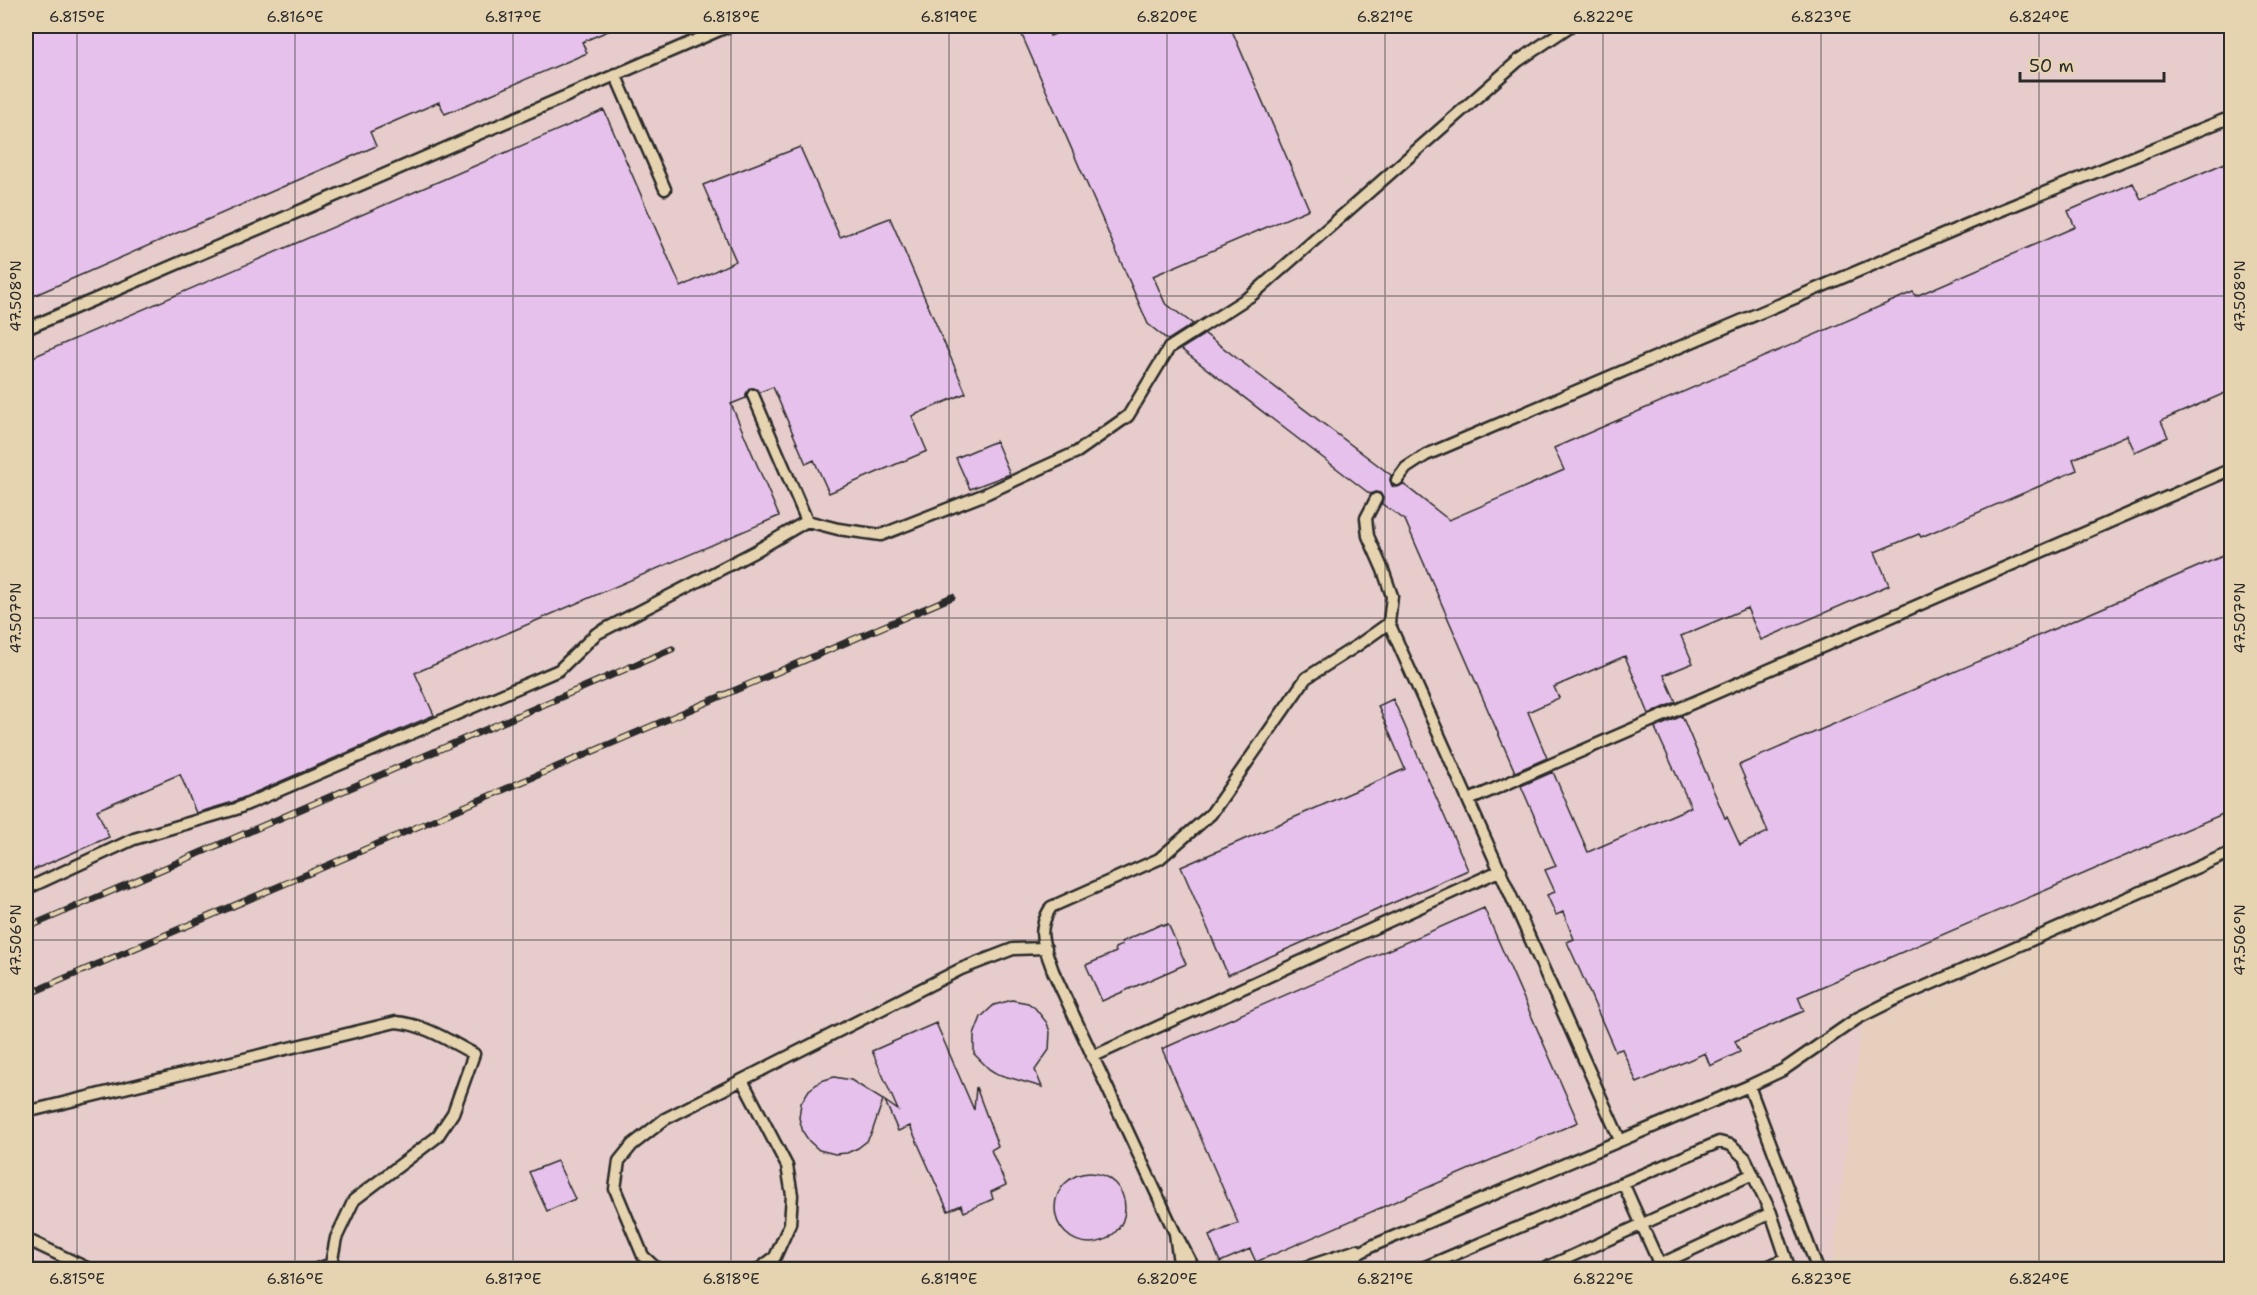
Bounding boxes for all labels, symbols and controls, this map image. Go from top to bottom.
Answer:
text: 6.815°E [49,7,105,27]
text: 6.816°E [267,7,323,27]
text: 6.817°E [485,7,541,27]
text: 6.818°E [702,7,760,27]
text: 6.819°E [921,7,977,27]
text: 6.820°E [1137,7,1197,27]
text: 6.821°E [1357,7,1413,27]
text: 6.822°E [1573,7,1633,27]
text: 6.823°E [1791,7,1851,27]
text: 6.824°E [2009,7,2069,27]
scale bar [2020,45,2164,83]
text: 50 m [2029,54,2074,78]
text: 47.508°N [6,260,26,332]
text: 47.508°N [2230,260,2250,332]
text: 47.507°N [6,583,26,653]
text: 47.507°N [2230,583,2250,653]
text: 47.506°N [6,904,26,976]
text: 47.506°N [2230,904,2250,976]
text: 6.815°E [49,1269,105,1289]
text: 6.816°E [267,1269,323,1289]
text: 6.817°E [485,1269,541,1289]
text: 6.818°E [702,1269,760,1289]
text: 6.819°E [921,1269,977,1289]
text: 6.820°E [1137,1269,1197,1289]
text: 6.821°E [1357,1269,1413,1289]
text: 6.822°E [1573,1269,1633,1289]
text: 6.823°E [1791,1269,1851,1289]
text: 6.824°E [2009,1269,2069,1289]

